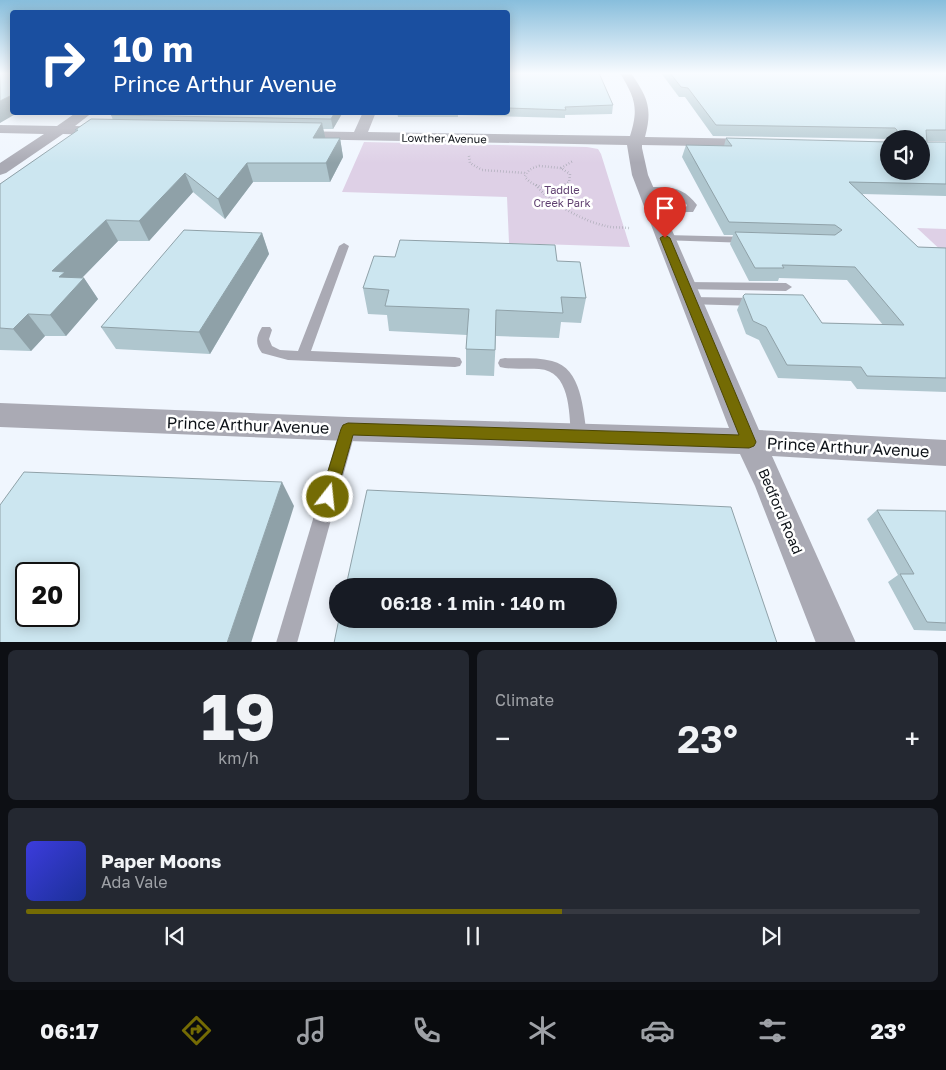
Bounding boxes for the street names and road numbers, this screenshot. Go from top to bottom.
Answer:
street label: Lowther Avenue [401,131,487,145]
street label: Prince Arthur Avenue [166,412,330,438]
street label: Prince Arthur Avenue [766,433,930,461]
street label: Bedford Road [755,466,807,556]

